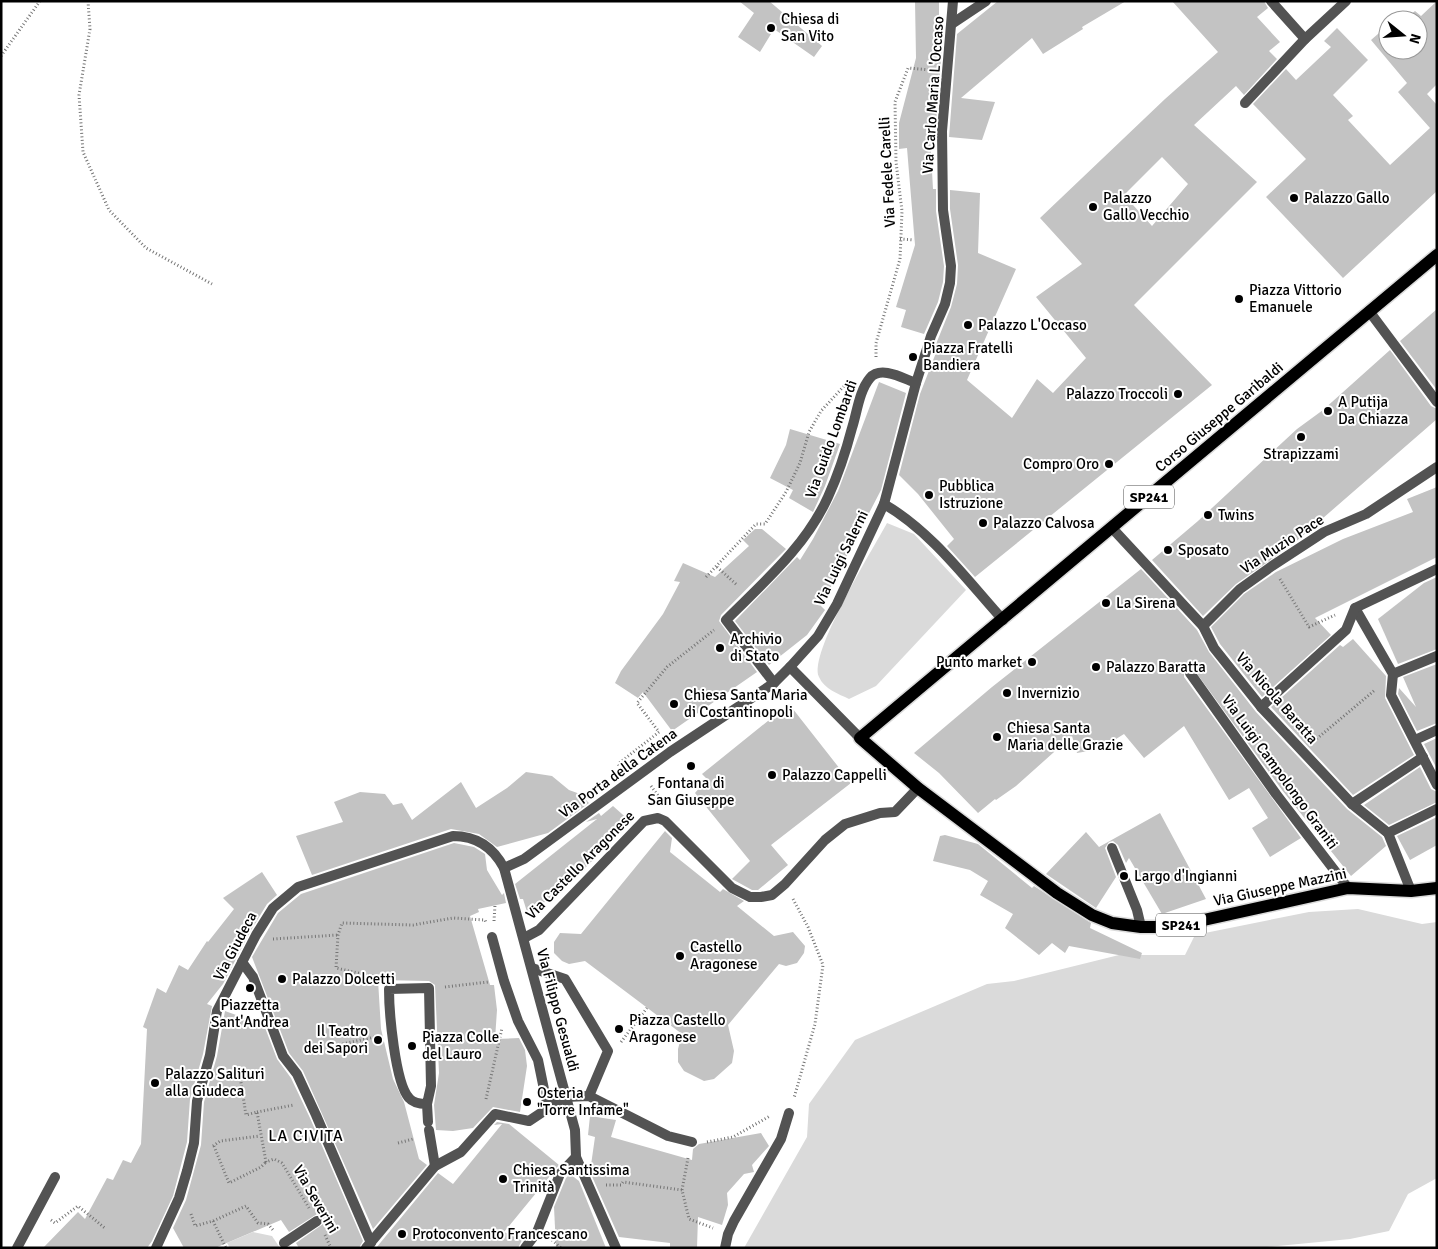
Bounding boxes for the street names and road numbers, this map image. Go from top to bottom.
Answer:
street label: Via Carlo Maria L'Occaso [919,15,948,175]
street label: Via Fedele Carelli [875,116,899,228]
street label: Corso Giuseppe Garibaldi [1151,358,1287,476]
street label: Via Guido Lombardi [801,377,861,501]
road number: SP241 [1124,486,1174,508]
street label: Via Luigi Salerni [810,507,872,609]
street label: Via Muzio Pace [1237,510,1327,578]
street label: Via Nicola Baratta [1232,648,1322,748]
street label: Via Luigi Campolongo Graniti [1218,691,1342,853]
street label: Via Porta della Catena [556,724,680,822]
street label: Via Castello Aragonese [522,807,638,923]
street label: Via Giuseppe Mazzini [1212,864,1348,910]
street label: Via Giudeca [209,908,261,984]
road number: SP241 [1156,914,1206,936]
street label: Via Filippo Gesualdi [533,946,583,1074]
street label: Via Severini [289,1162,343,1236]

